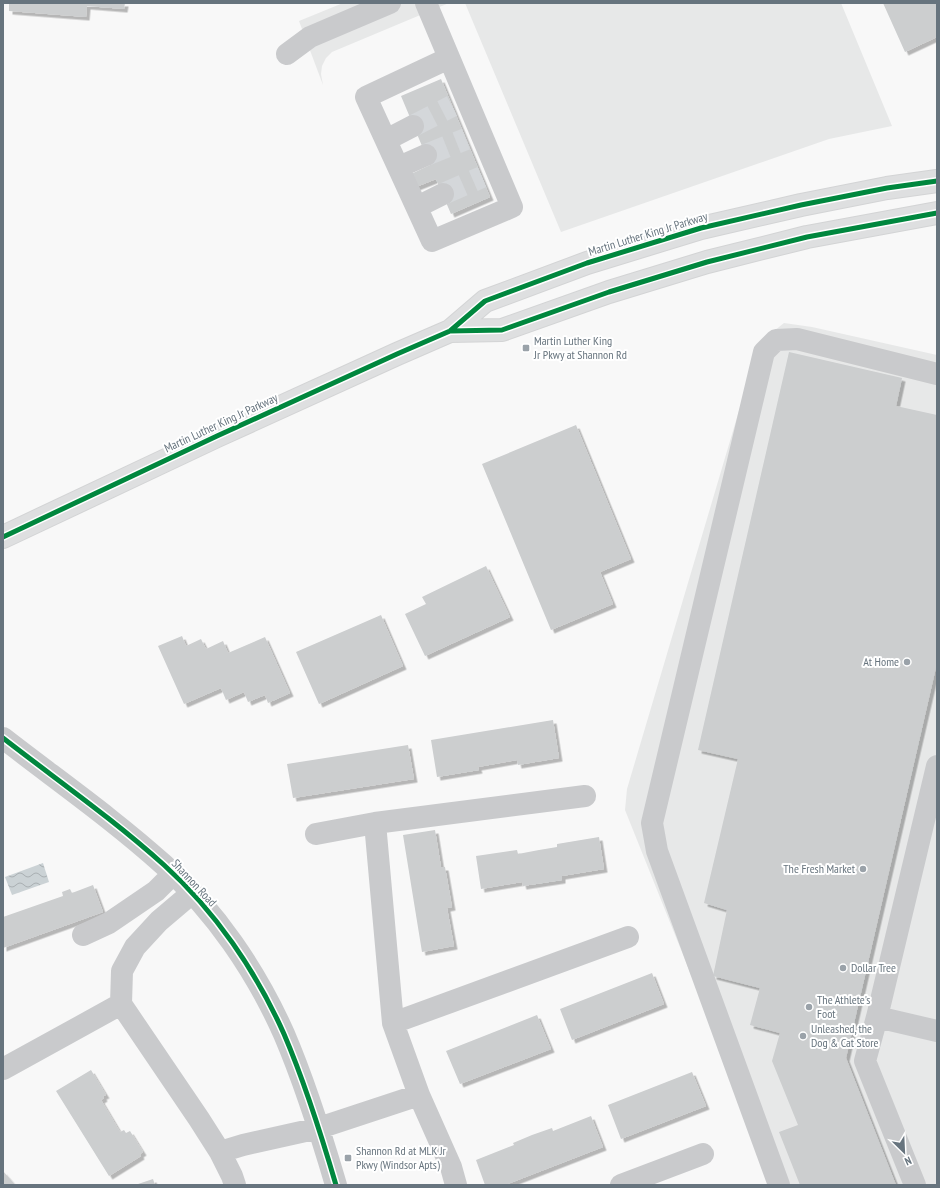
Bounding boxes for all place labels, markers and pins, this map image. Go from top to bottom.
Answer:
place label: Martin Luther King Jr Pkwy at Shannon Rd [533,333,627,362]
marker: Martin Luther King Jr Pkwy at Shannon Rd [521,343,531,353]
place label: At Home [863,654,899,669]
marker: At Home [902,657,912,667]
place label: The Fresh Market [783,861,856,876]
marker: The Fresh Market [858,864,868,874]
place label: Dollar Tree [851,960,896,975]
marker: Dollar Tree [838,963,848,973]
place label: The Athlete's Foot [817,992,870,1021]
marker: The Athlete's Foot [804,1002,814,1012]
place label: Unleashed, the Dog & Cat Store [811,1021,878,1050]
marker: Unleashed, the Dog & Cat Store [798,1031,808,1041]
place label: Shannon Rd at MLK Jr Pkwy (Windsor Apts) [356,1143,447,1172]
marker: Shannon Rd at MLK Jr Pkwy (Windsor Apts) [343,1153,353,1163]

